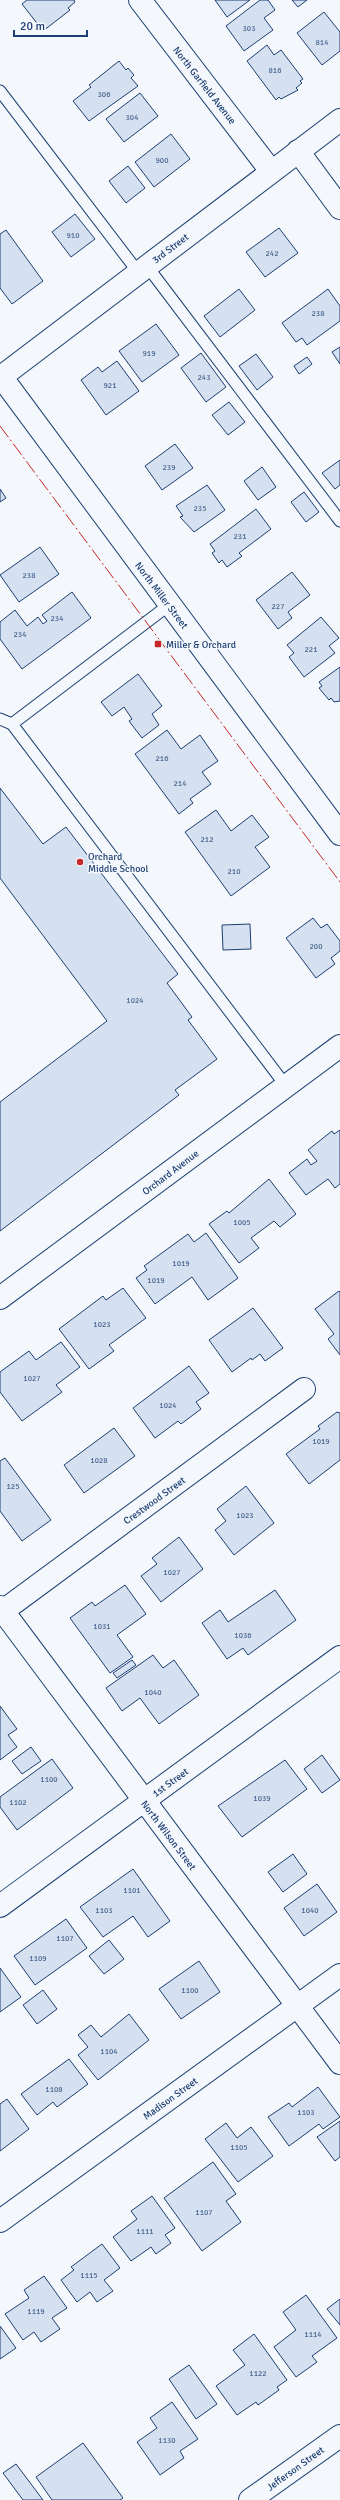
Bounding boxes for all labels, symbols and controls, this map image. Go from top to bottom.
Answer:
scale bar [14,12,87,38]
text: 20 m [20,19,45,34]
house number: 303 [243,23,255,33]
house number: 814 [316,37,329,47]
street label: North Garfield Avenue [170,44,238,127]
house number: 816 [269,65,281,75]
house number: 306 [98,89,110,99]
house number: 304 [126,112,139,122]
house number: 900 [156,155,168,165]
house number: 910 [67,230,79,240]
street label: 3rd Street [150,231,192,266]
house number: 242 [266,248,278,258]
house number: 238 [312,308,324,318]
house number: 919 [143,348,155,358]
house number: 243 [198,372,210,382]
house number: 921 [104,380,116,390]
house number: 239 [163,462,175,472]
house number: 235 [194,503,206,513]
house number: 231 [234,531,246,541]
street label: North Miller Street [132,560,190,632]
house number: 238 [23,570,35,580]
house number: 227 [272,601,284,611]
house number: 234 [51,613,64,623]
house number: 234 [14,629,27,639]
marker: Miller & Orchard [153,639,163,649]
place label: Miller & Orchard [166,639,236,651]
house number: 221 [305,644,317,654]
house number: 216 [156,753,168,763]
house number: 214 [174,778,187,788]
house number: 212 [201,834,213,844]
place label: Orchard Middle School [88,851,149,875]
marker: Orchard Middle School [75,857,85,867]
house number: 210 [228,866,240,876]
house number: 200 [310,941,322,951]
house number: 1024 [126,995,144,1005]
street label: Orchard Avenue [140,1148,201,1198]
house number: 1005 [233,1217,251,1227]
house number: 1019 [172,1258,190,1268]
house number: 1019 [147,1275,165,1285]
house number: 1023 [93,1319,111,1329]
house number: 1027 [23,1373,41,1383]
house number: 1024 [159,1400,177,1410]
house number: 1019 [312,1436,330,1446]
house number: 1028 [90,1455,108,1465]
street label: Crestwood Street [121,1474,188,1527]
house number: 125 [7,1481,19,1491]
house number: 1023 [236,1510,254,1520]
house number: 1027 [163,1567,181,1577]
house number: 1031 [93,1621,111,1631]
house number: 1036 [234,1630,252,1640]
house number: 1040 [144,1687,162,1697]
street label: 1st Street [150,1765,191,1800]
house number: 1100 [40,1774,58,1784]
house number: 1039 [253,1793,271,1803]
house number: 1102 [9,1797,27,1807]
street label: North Wilson Street [138,1798,199,1873]
house number: 1101 [123,1885,141,1895]
house number: 1103 [95,1905,113,1915]
house number: 1040 [301,1905,319,1915]
house number: 1107 [56,1933,74,1943]
house number: 1109 [29,1953,47,1963]
house number: 1100 [181,1985,199,1995]
house number: 1104 [100,2046,118,2056]
street label: Madison Street [141,2075,201,2123]
house number: 1108 [45,2084,63,2094]
house number: 1103 [297,2107,315,2117]
house number: 1105 [230,2142,248,2152]
house number: 1107 [195,2207,213,2217]
house number: 1111 [136,2226,154,2236]
house number: 1115 [80,2270,98,2280]
house number: 1119 [27,2306,45,2316]
house number: 1114 [304,2329,322,2339]
house number: 1122 [249,2368,267,2378]
house number: 1130 [158,2435,176,2445]
street label: Jefferson Street [265,2444,327,2494]

